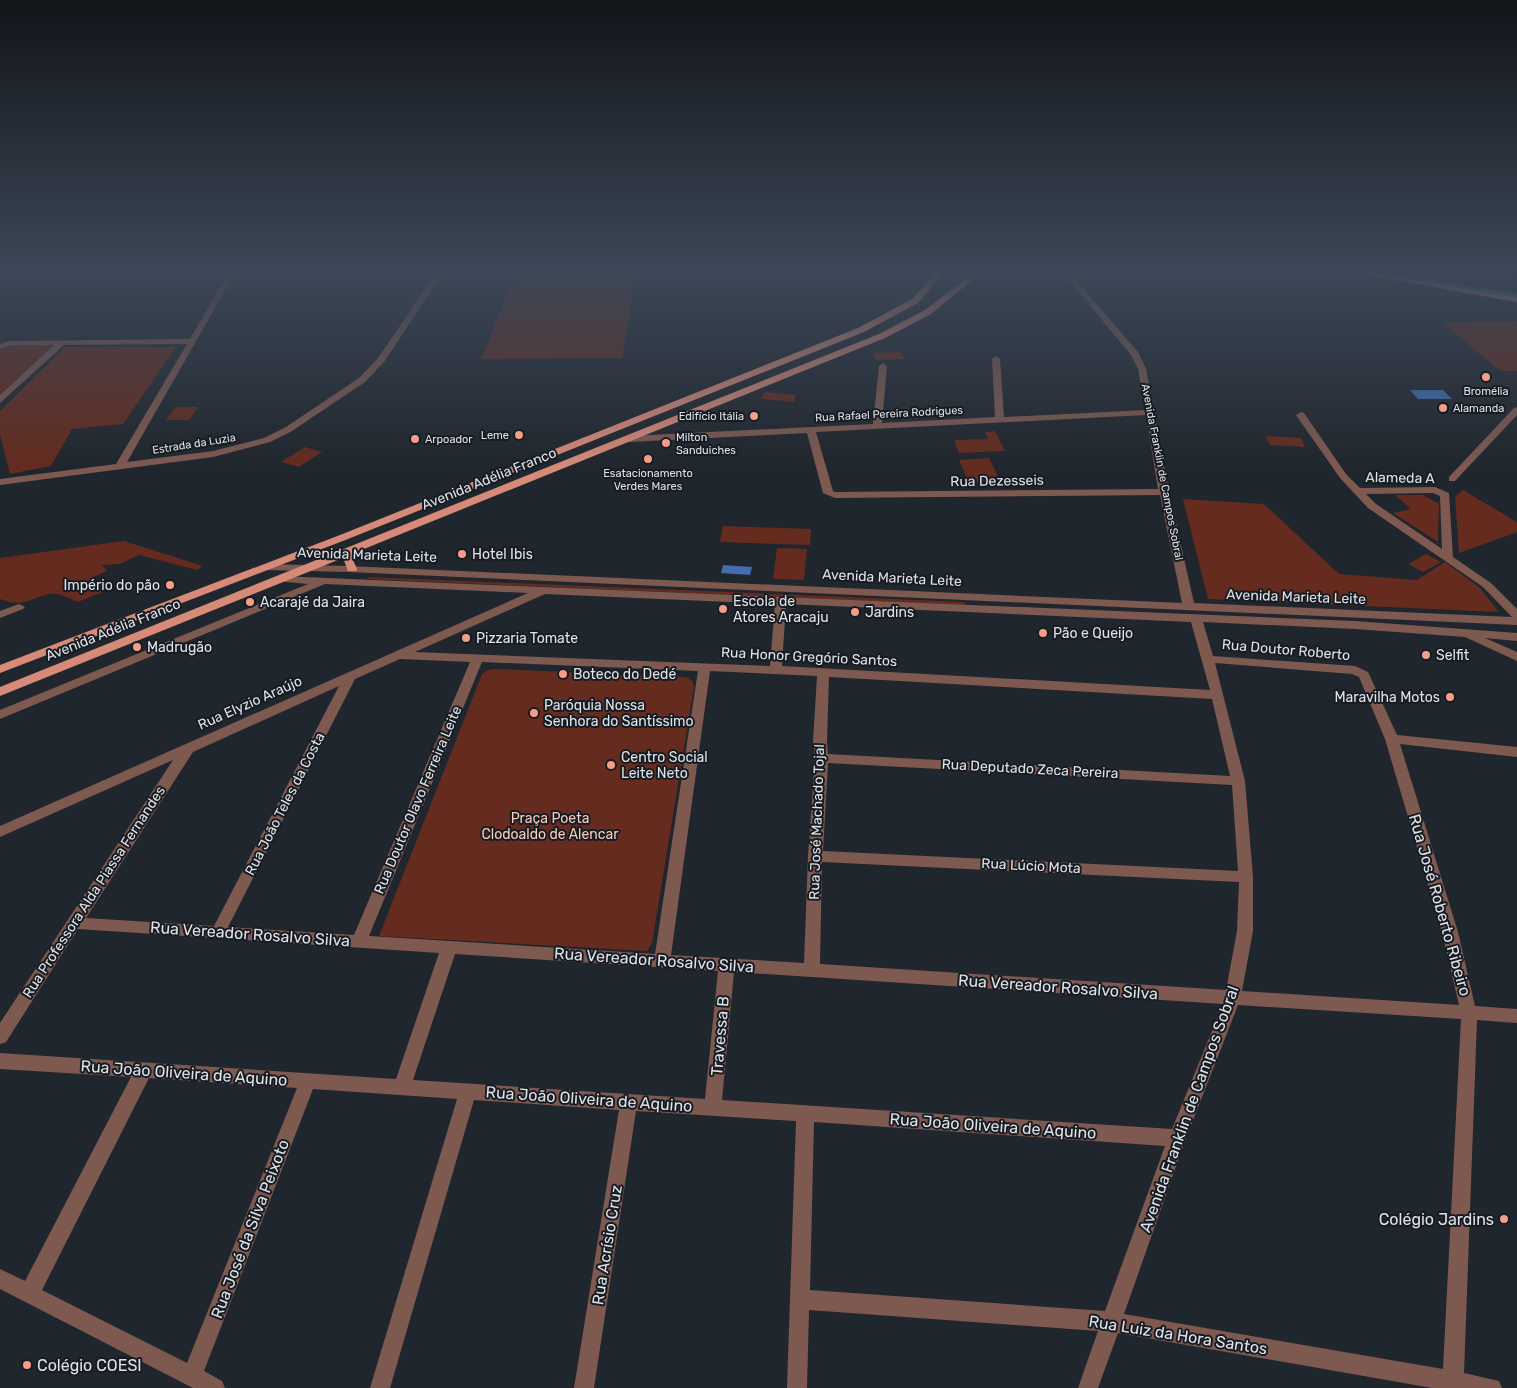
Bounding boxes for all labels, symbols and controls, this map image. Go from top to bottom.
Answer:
marker: Bromélia [1480,371,1492,383]
street label: Avenida Franklin de Campos Sobral [1138,383,1186,561]
place label: Bromélia [1463,385,1509,398]
marker: Alamanda [1437,402,1449,414]
place label: Alamanda [1453,402,1504,415]
street label: Rua Rafael Pereira Rodrigues [815,404,964,424]
place label: Edifício Itália [679,410,744,423]
marker: Edifício Itália [748,410,760,422]
place label: Leme [481,429,509,442]
marker: Leme [513,429,525,441]
street label: Estrada da Luzia [151,431,237,457]
place label: Milton Sanduiches [676,431,736,457]
marker: Arpoador [409,433,421,445]
place label: Arpoador [425,433,473,446]
marker: Milton Sanduiches [660,437,672,449]
street label: Avenida Adélia Franco [419,444,559,514]
marker: Esatacionamento Verdes Mares [642,453,654,465]
place label: Esatacionamento Verdes Mares [603,467,693,493]
street label: Alameda A [1365,469,1435,487]
street label: Rua Dezesseis [950,472,1044,490]
street label: Avenida Marieta Leite [297,544,437,566]
place label: Hotel Ibis [472,546,533,563]
marker: Hotel Ibis [456,548,468,560]
street label: Avenida Marieta Leite [822,566,962,590]
place label: Império do pão [63,577,160,594]
marker: Império do pão [164,579,176,591]
street label: Avenida Marieta Leite [1226,586,1366,608]
place label: Escola de Atores Aracaju [733,593,829,626]
place label: Acarajé da Jaira [260,594,365,611]
street label: Avenida Adélia Franco [43,595,183,665]
marker: Acarajé da Jaira [244,596,256,608]
marker: Escola de Atores Aracaju [717,603,729,615]
place label: Jardins [865,604,914,621]
marker: Jardins [849,606,861,618]
place label: Pão e Queijo [1053,625,1133,642]
marker: Pão e Queijo [1037,627,1049,639]
place label: Pizzaria Tomate [476,630,578,647]
marker: Pizzaria Tomate [460,632,472,644]
street label: Rua Doutor Roberto [1221,636,1351,664]
place label: Madrugão [147,639,212,656]
marker: Madrugão [131,641,143,653]
street label: Rua Honor Gregório Santos [721,644,897,670]
place label: Selfit [1436,647,1470,664]
marker: Selfit [1420,649,1432,661]
place label: Boteco do Dedé [573,666,676,683]
marker: Boteco do Dedé [557,668,569,680]
street label: Rua Elyzio Araújo [195,672,305,734]
place label: Maravilha Motos [1334,689,1440,706]
marker: Maravilha Motos [1444,691,1456,703]
place label: Paróquia Nossa Senhora do Santíssimo [544,697,694,730]
street label: Rua Doutor Olavo Ferreira Leite [371,703,465,897]
marker: Paróquia Nossa Senhora do Santíssimo [528,707,540,719]
street label: Rua João Teles da Costa [242,730,328,878]
street label: Rua José Machado Tojal [806,744,828,900]
place label: Centro Social Leite Neto [621,749,708,782]
street label: Rua Deputado Zeca Pereira [941,756,1119,782]
marker: Centro Social Leite Neto [605,759,617,771]
street label: Rua Professora Alda Piassa Fernandes [19,783,169,1001]
park label: Praça Poeta Clodoaldo de Alencar [481,810,619,843]
street label: Rua José Roberto Ribeiro [1405,812,1475,998]
street label: Rua Lúcio Mota [981,855,1081,877]
street label: Rua Vereador Rosalvo Silva [149,918,351,950]
street label: Rua Vereador Rosalvo Silva [553,944,755,976]
street label: Rua Vereador Rosalvo Silva [957,971,1159,1003]
street label: Avenida Franklin de Campos Sobral [1135,983,1243,1235]
street label: Travessa B [707,995,733,1077]
street label: Rua João Oliveira de Aquino [80,1056,288,1090]
street label: Rua João Oliveira de Aquino [485,1082,693,1116]
street label: Rua João Oliveira de Aquino [889,1109,1097,1143]
street label: Rua José da Silva Peixoto [207,1137,293,1321]
street label: Rua Acrísio Cruz [588,1184,626,1306]
place label: Colégio Jardins [1379,1210,1494,1229]
marker: Colégio Jardins [1498,1213,1510,1225]
street label: Rua Luiz da Hora Santos [1087,1311,1269,1359]
place label: Colégio COESI [37,1356,142,1375]
marker: Colégio COESI [21,1359,33,1371]

